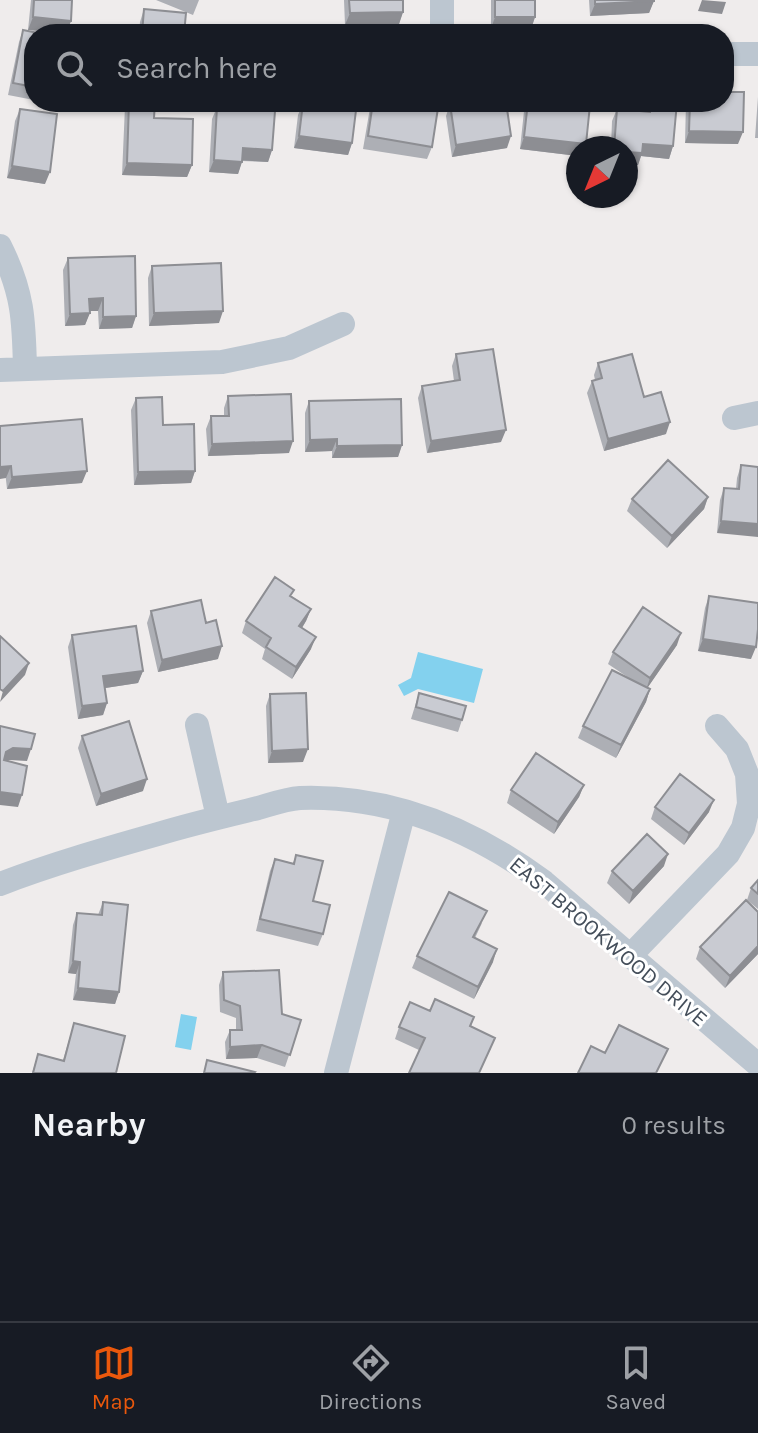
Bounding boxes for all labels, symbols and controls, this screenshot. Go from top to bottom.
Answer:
search box [24,24,734,112]
icon: search [52,46,96,90]
text: Search here [116,50,277,86]
north arrow [566,136,638,208]
street label: EAST BROOKWOOD DRIVE [504,851,713,1032]
text: Nearby [32,1105,146,1145]
text: 0 results [622,1110,726,1141]
tab: Map [92,1341,136,1415]
tab: Directions [319,1341,422,1415]
tab: Saved [606,1341,666,1415]

